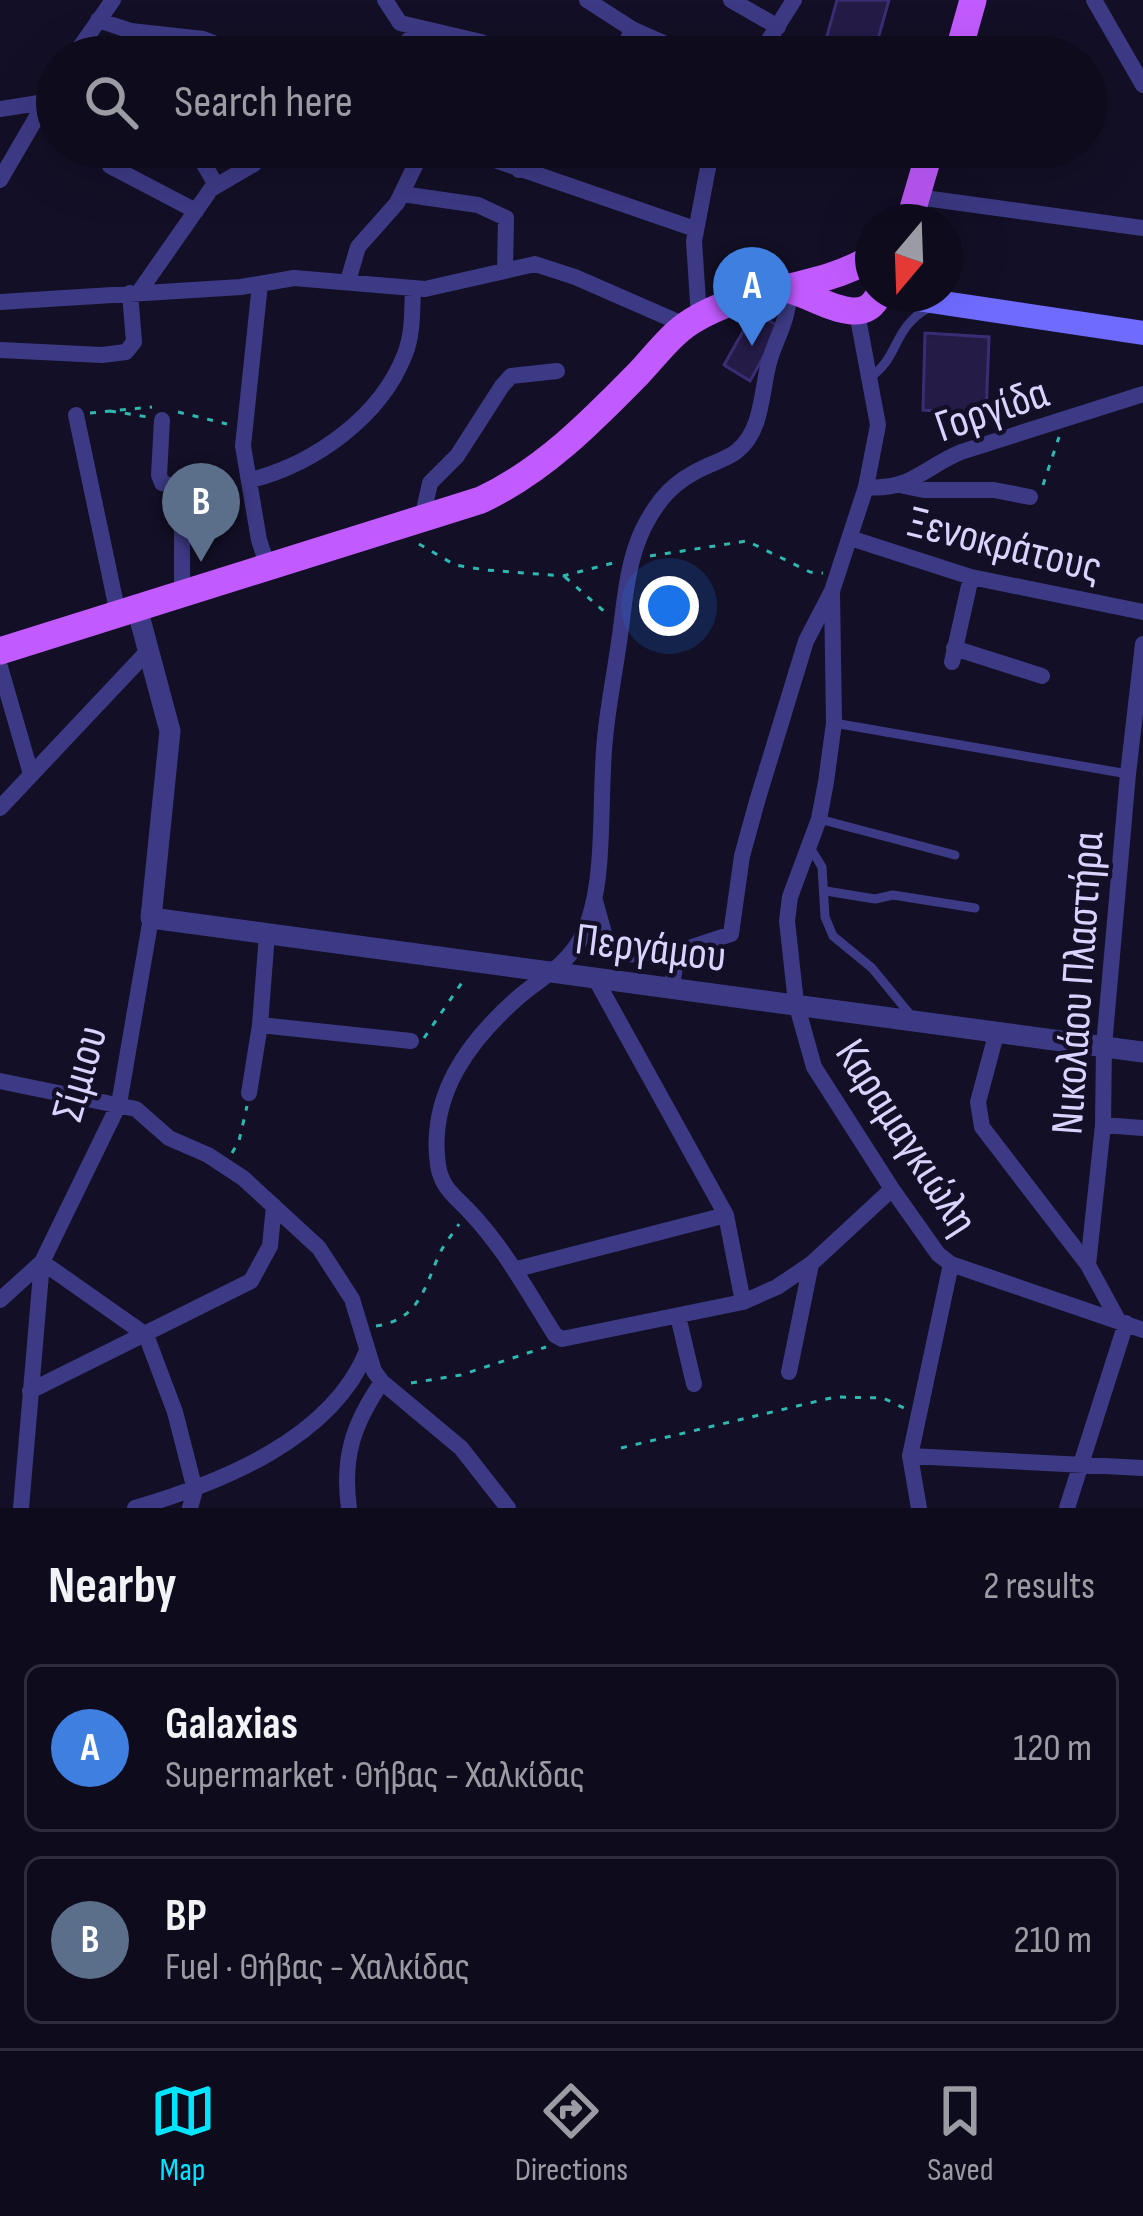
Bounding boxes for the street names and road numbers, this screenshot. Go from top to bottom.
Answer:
street label: Γοργίδα [928,365,1056,455]
street label: Ξενοκράτους [901,495,1107,596]
street label: Νικολάου Πλαστήρα [1040,830,1117,1137]
street label: Περγάμου [572,912,729,985]
street label: Σίμιου [41,1020,120,1128]
street label: Καραμαγκιώλη [822,1029,989,1245]

